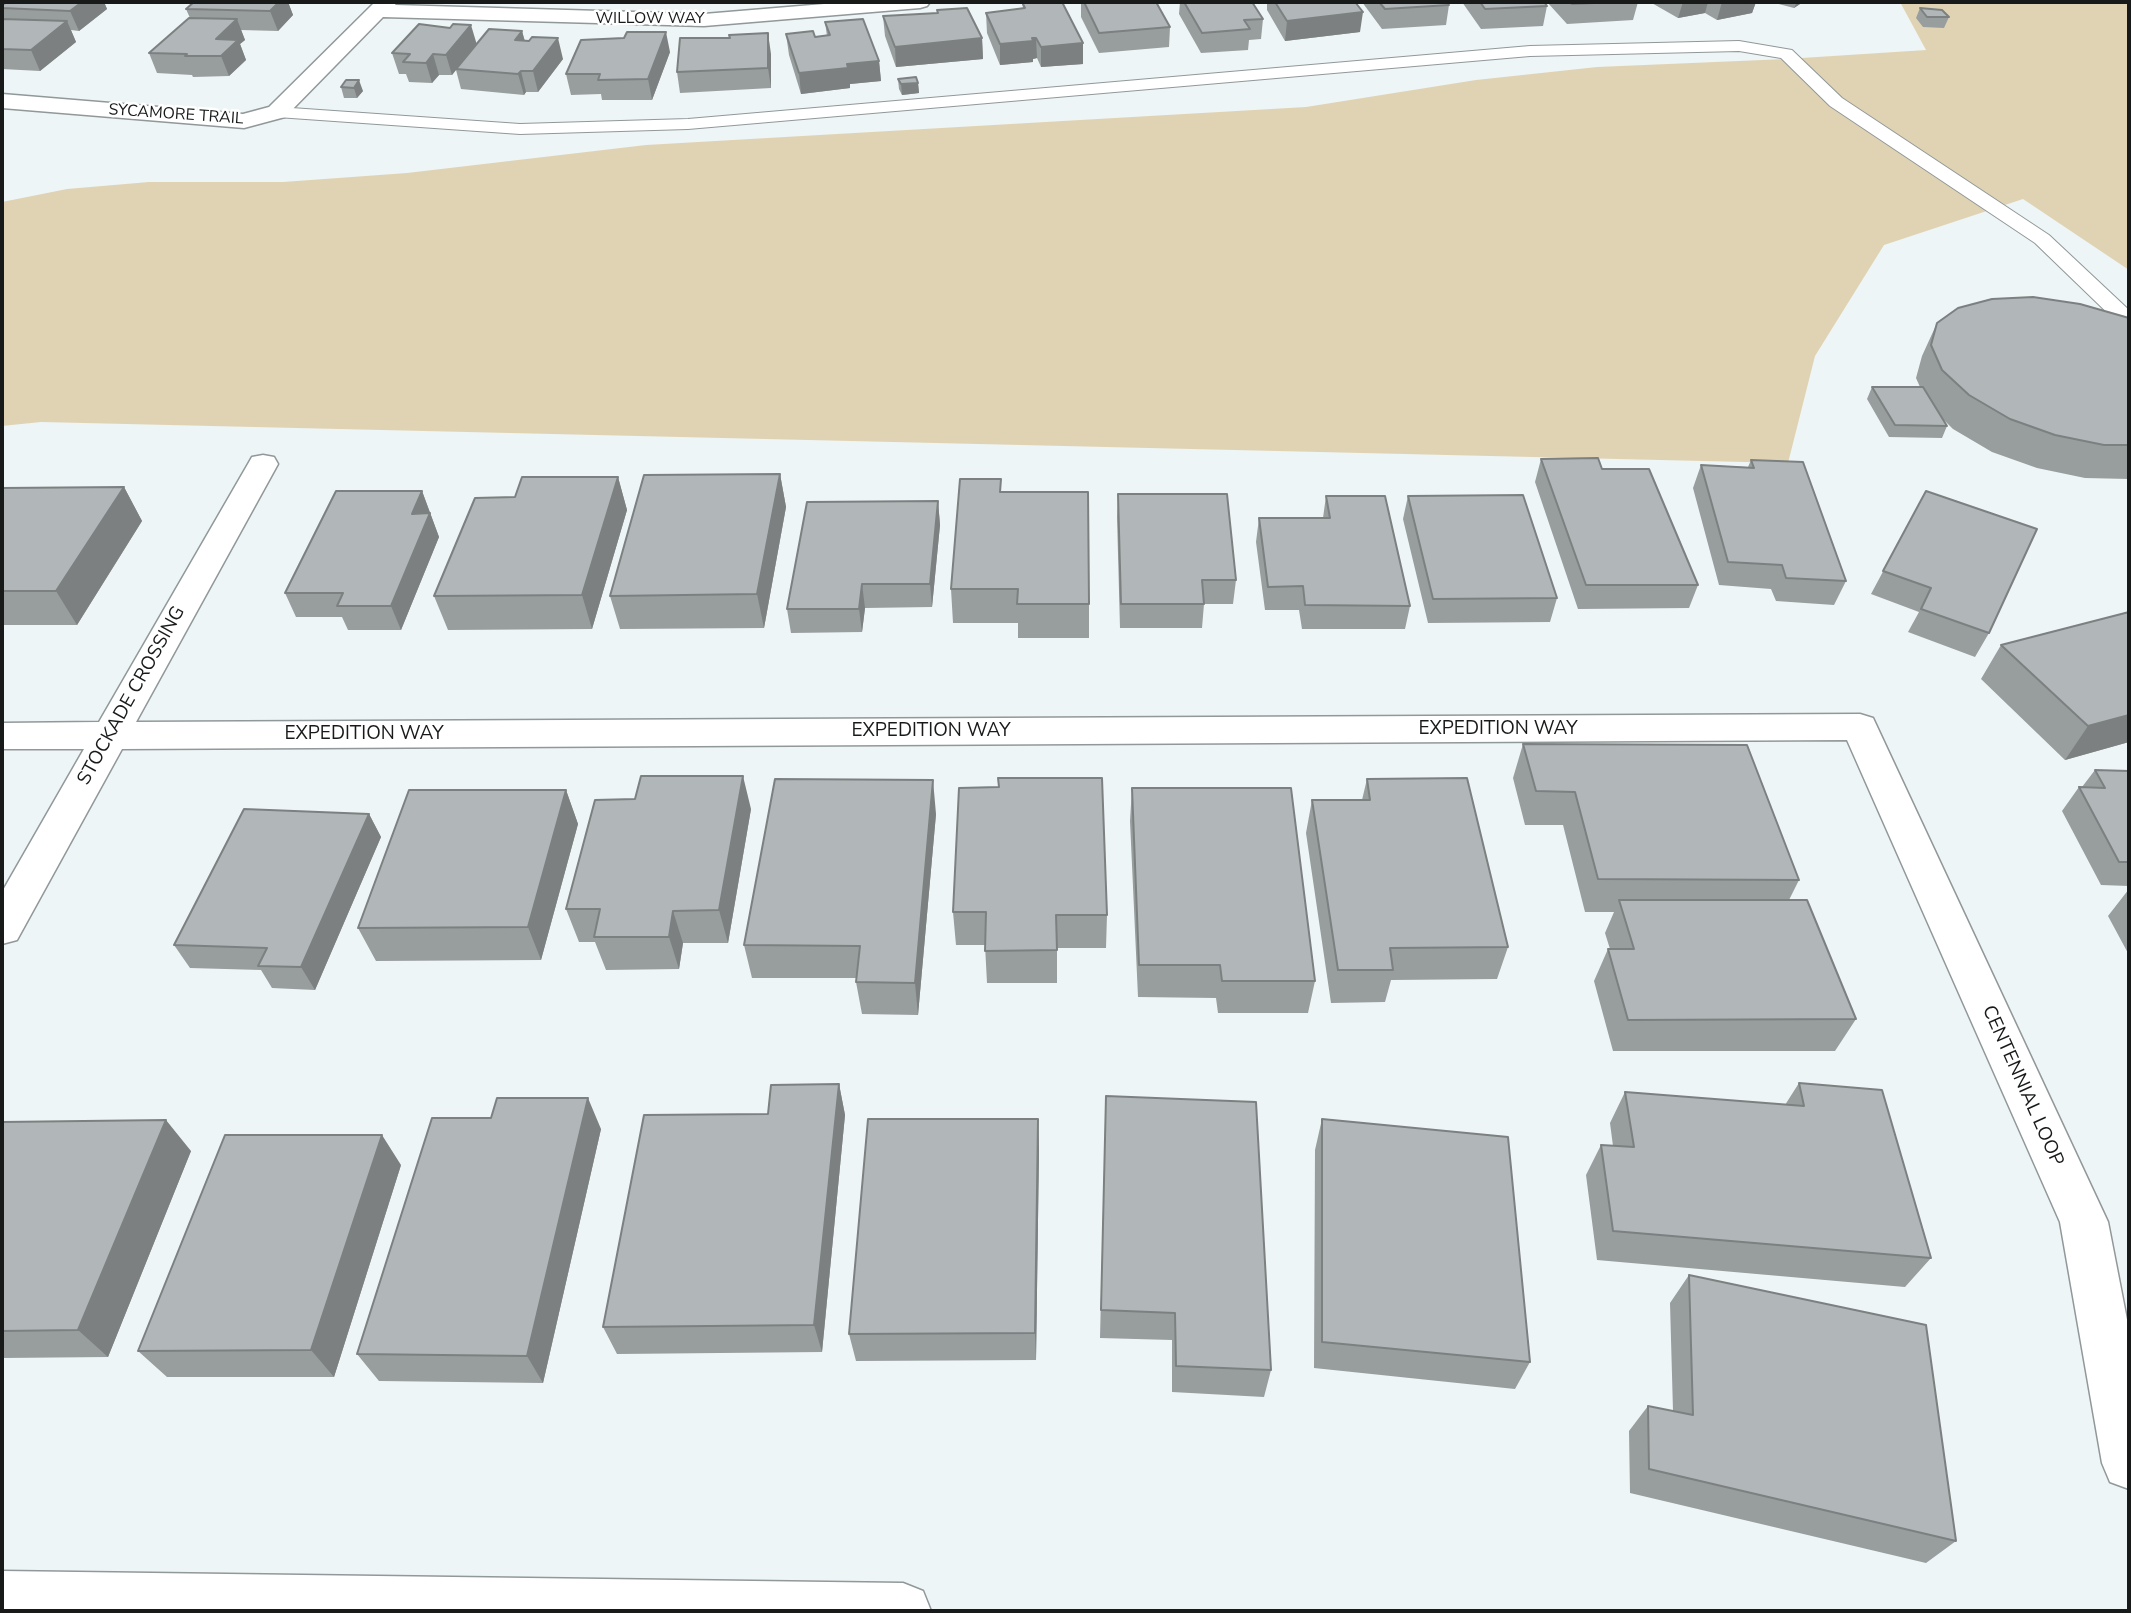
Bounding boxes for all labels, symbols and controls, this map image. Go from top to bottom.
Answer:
street label: WILLOW WAY [595,9,705,29]
street label: SYCAMORE TRAIL [108,101,244,129]
street label: STOCKADE CROSSING [73,603,191,789]
street label: EXPEDITION WAY [1419,718,1577,740]
street label: EXPEDITION WAY [852,720,1010,742]
street label: EXPEDITION WAY [285,723,443,745]
street label: CENTENNIAL LOOP [1976,1002,2068,1170]

